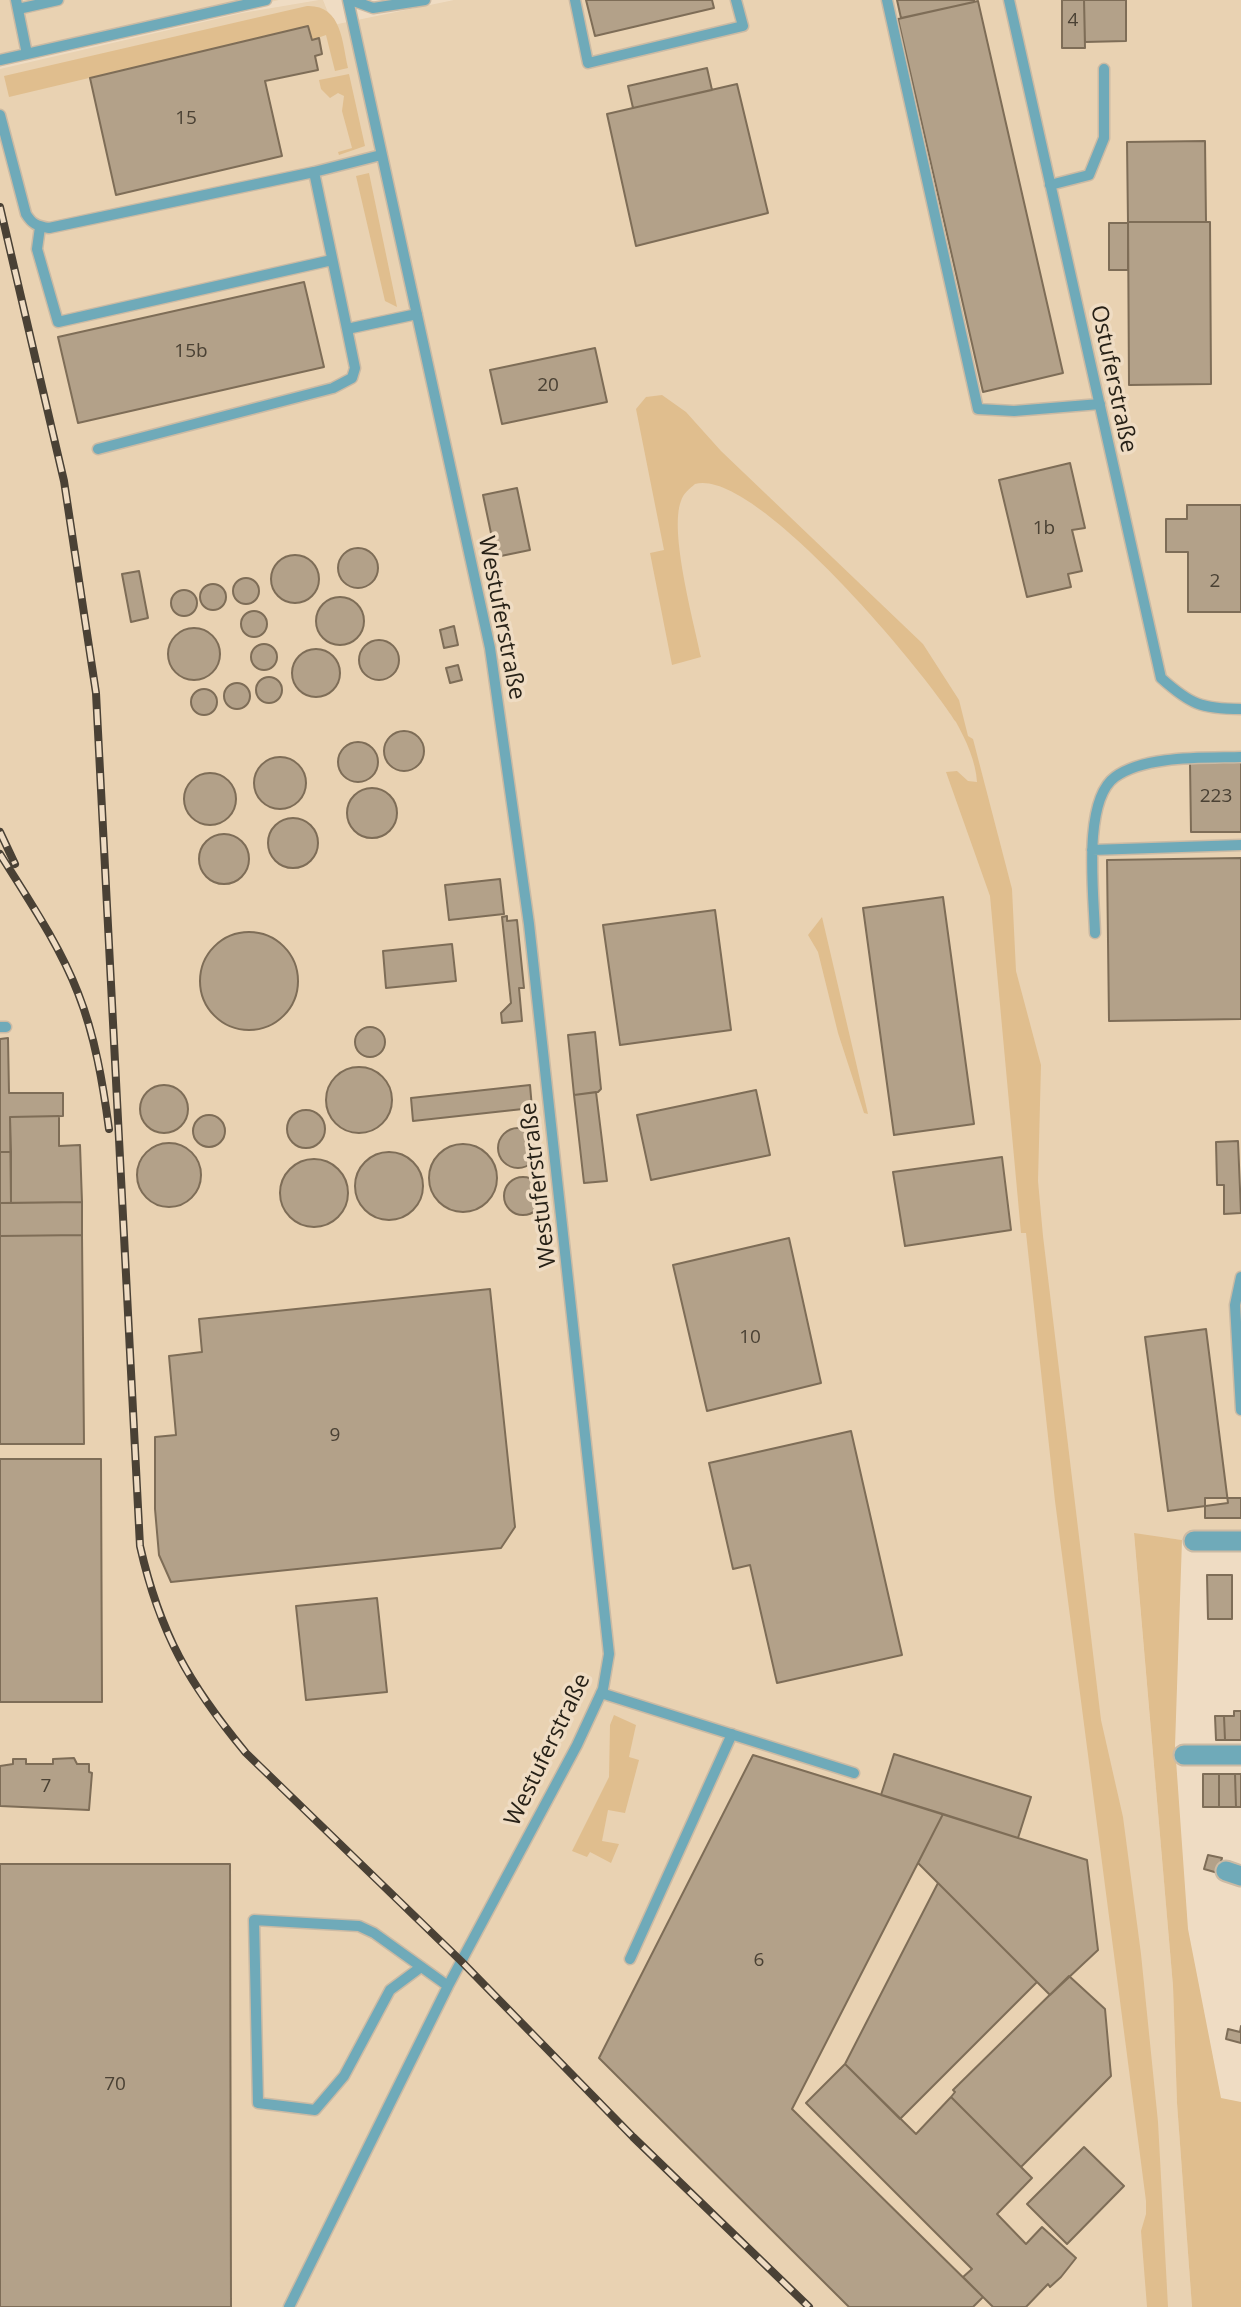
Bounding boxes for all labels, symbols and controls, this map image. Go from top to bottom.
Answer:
house number: 4 [1068,10,1078,32]
house number: 15 [175,108,197,130]
street label: Ostuferstraße [1084,303,1142,455]
house number: 15b [174,341,208,363]
house number: 20 [537,375,559,397]
house number: 1b [1033,518,1055,540]
street label: Westuferstraße [472,534,530,702]
house number: 2 [1210,571,1220,593]
house number: 223 [1200,786,1232,808]
street label: Westuferstraße [515,1101,563,1269]
house number: 10 [739,1327,761,1349]
house number: 9 [330,1425,340,1447]
street label: Westuferstraße [499,1669,597,1831]
house number: 7 [41,1776,51,1798]
house number: 6 [754,1950,764,1972]
house number: 70 [104,2074,126,2096]

